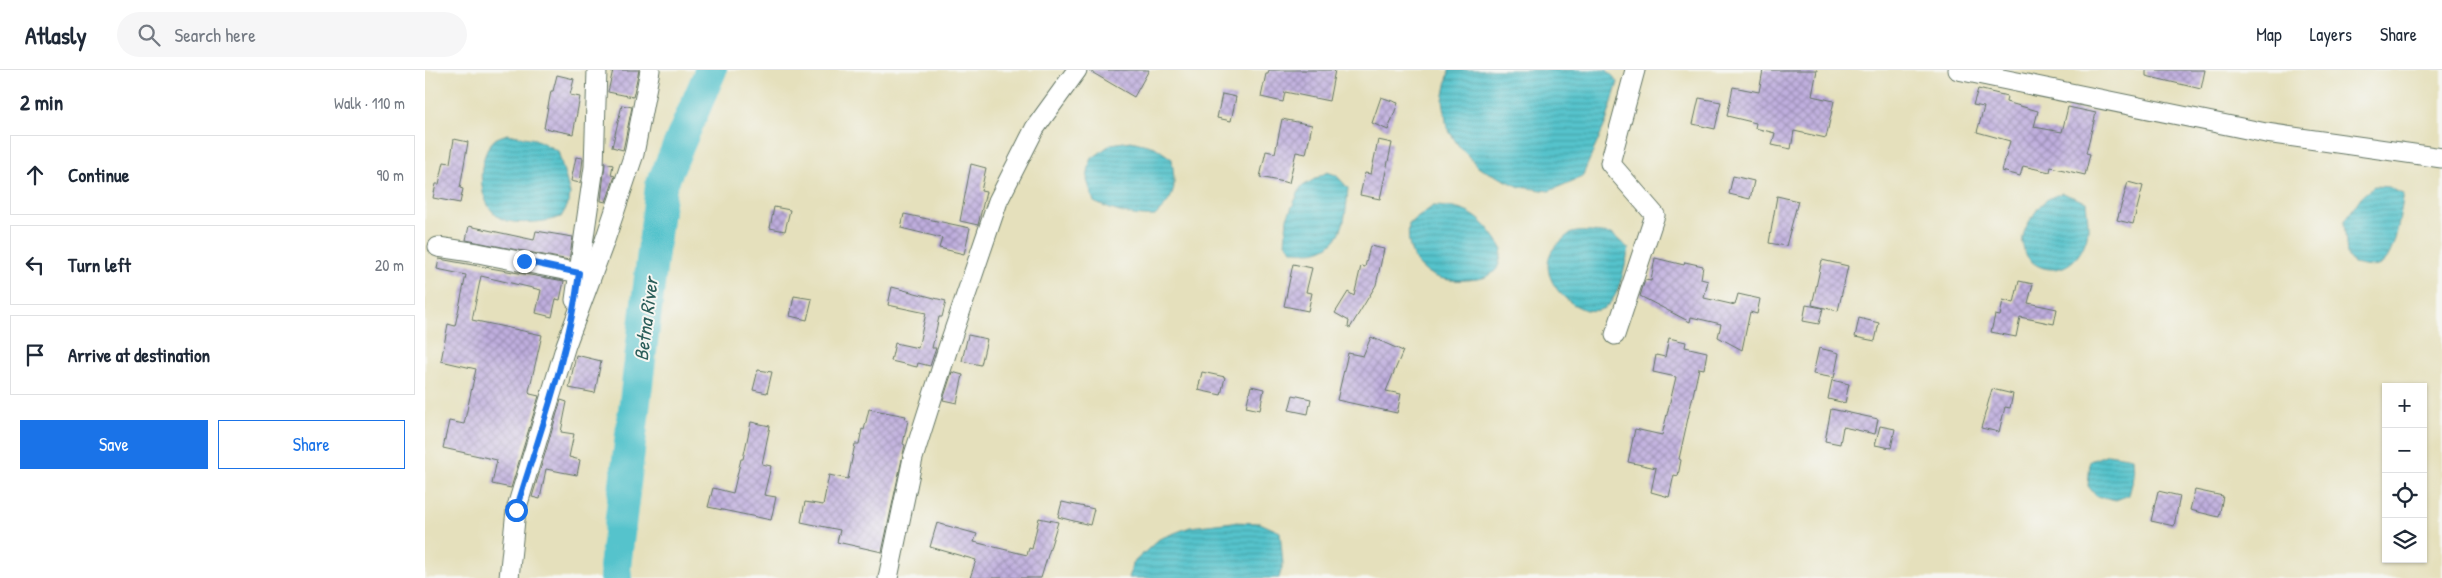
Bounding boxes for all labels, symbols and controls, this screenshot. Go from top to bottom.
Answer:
search box [117,12,467,57]
text: Atlasly [25,19,87,51]
icon: search [135,21,163,49]
text: Search here [175,22,256,48]
text: Map [2256,22,2282,47]
text: Layers [2310,22,2352,47]
text: Share [2380,22,2417,47]
text: 2 min [20,88,63,117]
text: Walk · 110 m [334,92,405,114]
icon: ahead [21,161,49,189]
text: Continue [68,162,129,188]
text: 90 m [376,164,404,186]
route end [513,250,536,273]
icon: left [21,251,49,279]
text: Turn left [68,252,131,278]
text: 20 m [375,254,404,276]
water label: Betna River [627,273,664,362]
icon: arrive [21,341,49,369]
text: Arrive at destination [68,342,210,368]
map controls [2382,383,2427,563]
button: + [2382,383,2427,428]
button: Save [20,420,208,469]
button: Share [218,420,405,469]
button: − [2382,428,2427,473]
button: locate [2382,473,2427,518]
route start [505,499,528,522]
button: layers [2382,518,2427,563]

